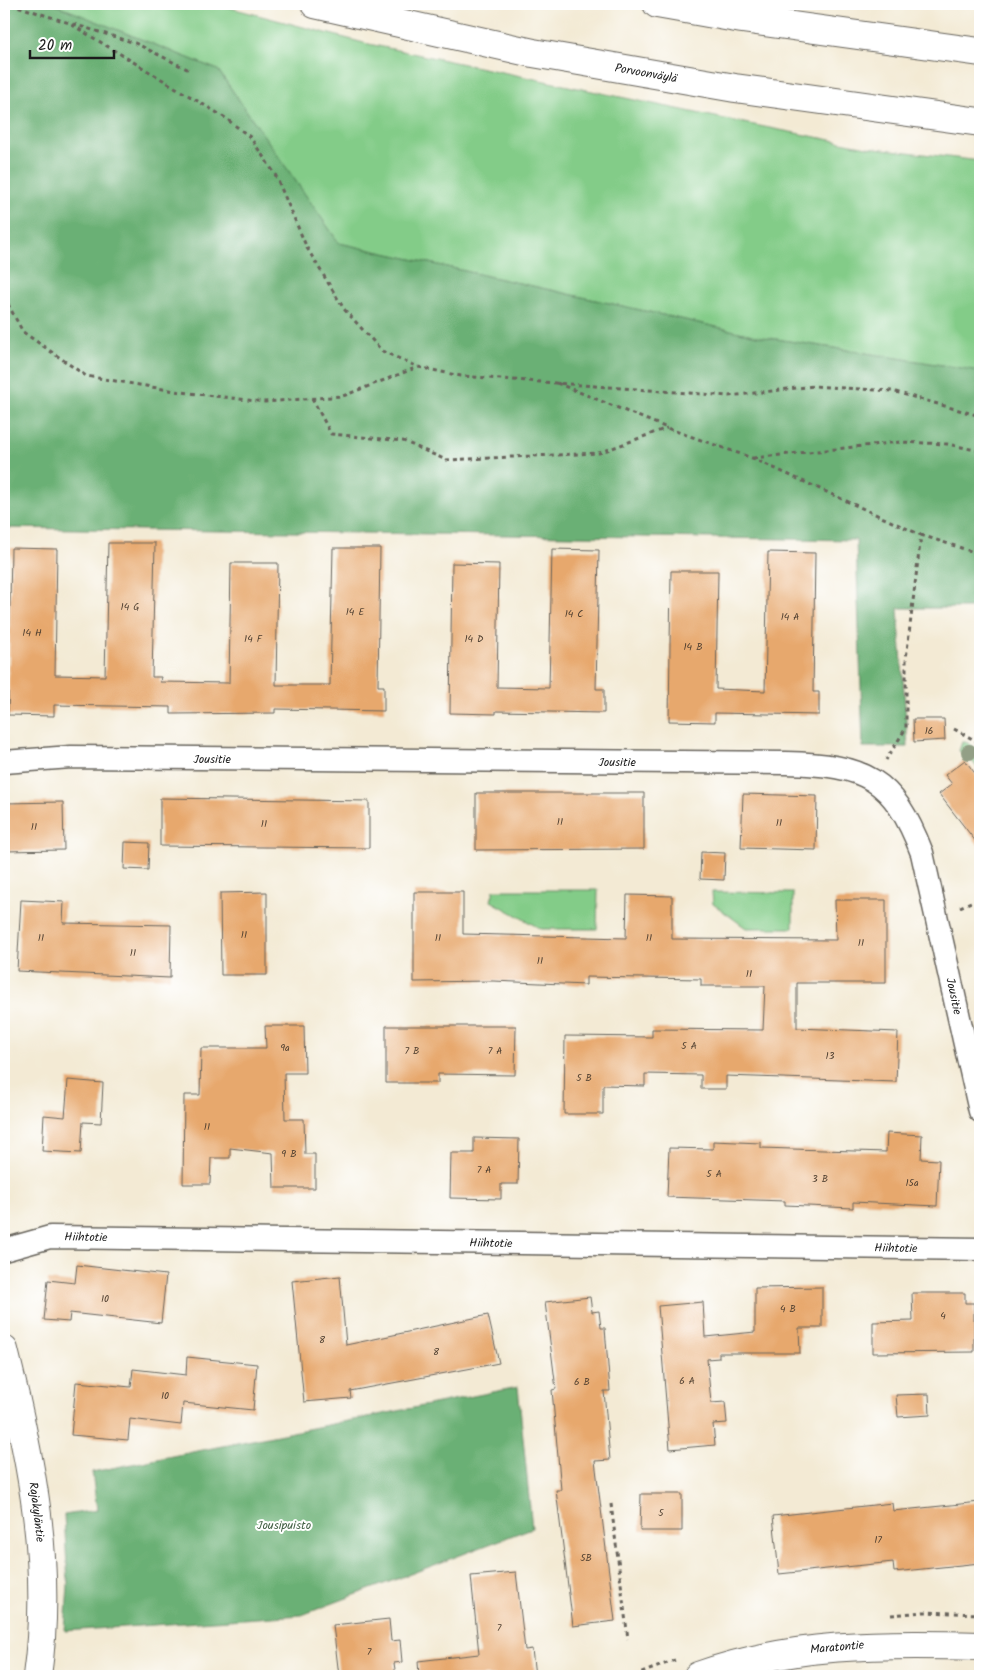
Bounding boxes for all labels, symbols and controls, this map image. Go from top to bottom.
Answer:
scale bar [30,28,114,60]
text: 20 m [38,34,72,58]
street label: Porvoonväylä [613,59,680,89]
house number: 14 G [121,599,139,615]
house number: 14 E [346,604,365,620]
house number: 14 C [565,606,583,622]
house number: 14 A [781,609,799,625]
house number: 14 H [22,625,42,641]
house number: 14 F [244,631,263,647]
house number: 14 D [464,631,484,647]
house number: 14 B [683,639,703,655]
house number: 16 [925,723,933,739]
street label: Jousitie [193,750,231,769]
street label: Jousitie [598,753,636,772]
house number: 11 [557,814,563,830]
house number: 11 [776,815,782,831]
house number: 11 [261,816,267,832]
house number: 11 [31,819,37,835]
house number: 11 [241,927,247,943]
house number: 11 [38,930,44,946]
house number: 11 [435,930,441,946]
house number: 11 [646,930,652,946]
house number: 11 [858,935,864,951]
house number: 11 [130,945,136,961]
house number: 11 [537,953,543,969]
house number: 11 [746,966,752,982]
street label: Jousitie [940,976,967,1017]
house number: 5 A [681,1038,697,1054]
house number: 9a [280,1040,290,1056]
house number: 7 B [405,1043,420,1059]
house number: 7 A [488,1043,502,1059]
house number: 13 [826,1048,835,1064]
house number: 5 B [576,1070,592,1086]
house number: 11 [204,1119,210,1135]
house number: 9 B [281,1146,297,1162]
house number: 7 A [477,1162,491,1178]
house number: 5 A [706,1166,722,1182]
house number: 3 B [812,1171,828,1187]
house number: 15a [905,1175,919,1191]
street label: Hiihtotie [64,1228,108,1247]
street label: Hiihtotie [469,1234,513,1253]
street label: Hiihtotie [874,1239,918,1258]
house number: 10 [101,1291,109,1307]
house number: 4 B [780,1301,796,1317]
house number: 4 [940,1308,946,1324]
house number: 8 [319,1332,326,1348]
house number: 8 [433,1344,440,1360]
house number: 6 A [679,1373,695,1389]
house number: 6 B [574,1374,590,1390]
house number: 10 [161,1388,169,1404]
street label: Rajakyläntie [23,1481,50,1544]
house number: 5 [658,1505,664,1521]
park label: Jousipuisto [257,1516,311,1535]
house number: 17 [874,1532,882,1548]
house number: 5B [580,1550,592,1566]
house number: 7 [497,1620,502,1636]
street label: Maratontie [809,1636,865,1659]
house number: 7 [367,1644,372,1660]

